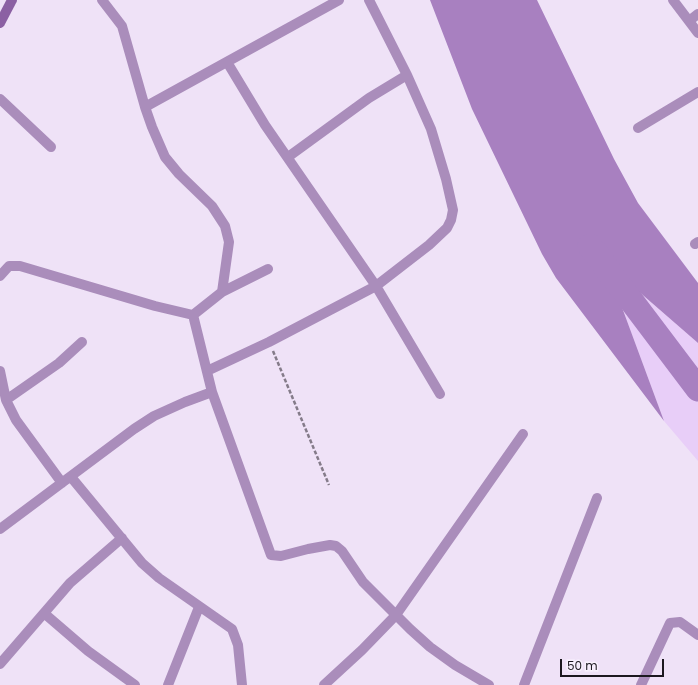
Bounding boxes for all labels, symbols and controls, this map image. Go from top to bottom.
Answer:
scale bar [562,651,666,677]
text: 50 m [567,657,598,674]

